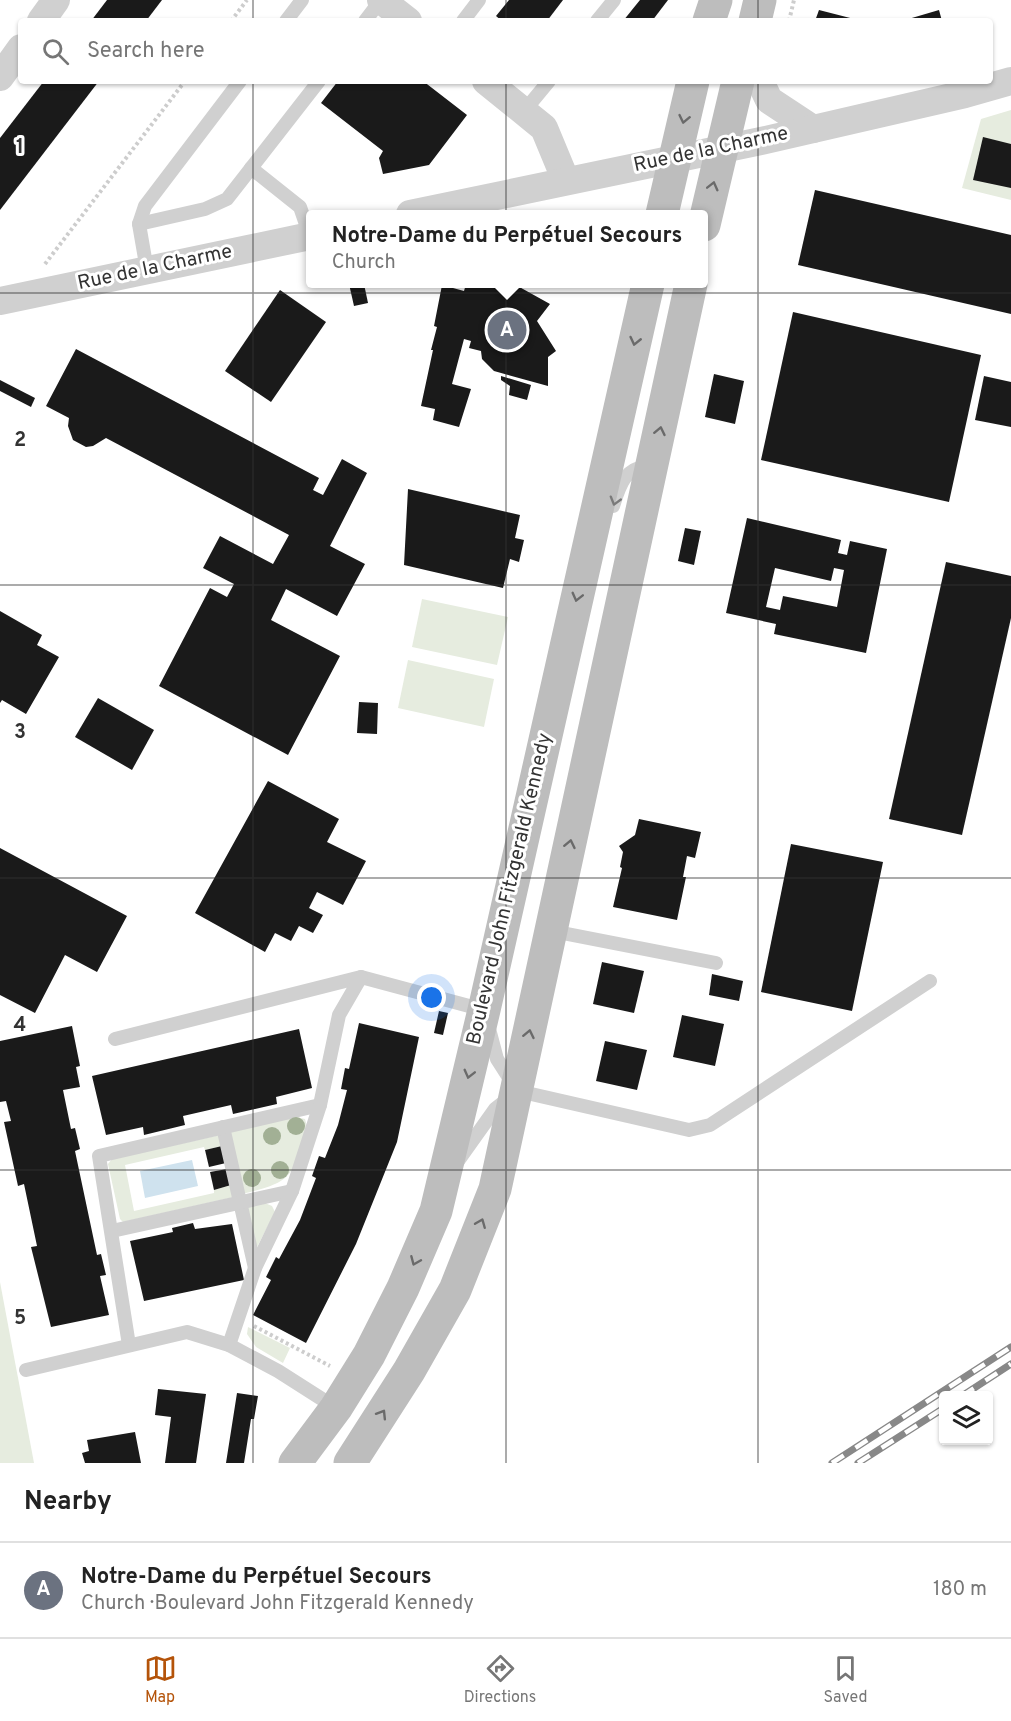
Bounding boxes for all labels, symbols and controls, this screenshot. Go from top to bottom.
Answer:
search box [18,18,993,84]
icon: search [39,35,72,68]
text: Search here [87,38,205,65]
one-way arrow [678,113,691,123]
street label: Rue de la Charme [631,121,791,179]
text: 1 [16,135,24,161]
one-way arrow [705,181,718,191]
popup [306,210,708,288]
text: Notre-Dame du Perpétuel Secours [332,223,682,250]
street label: Rue de la Charme [75,239,235,297]
text: Church [332,250,396,276]
pin: A [488,308,526,352]
one-way arrow [630,335,643,345]
one-way arrow [653,426,666,436]
text: 2 [14,428,26,454]
one-way arrow [610,495,622,506]
one-way arrow [572,592,585,602]
text: 3 [14,720,26,746]
street label: Boulevard John Fitzgerald Kennedy [461,731,559,1047]
one-way arrow [563,839,576,849]
your location [417,983,446,1012]
text: 4 [14,1013,26,1039]
one-way arrow [522,1030,535,1040]
one-way arrow [463,1069,476,1079]
one-way arrow [474,1218,487,1229]
one-way arrow [410,1255,422,1266]
text: 5 [14,1306,26,1332]
map controls [939,1391,993,1445]
button: layers [939,1391,993,1445]
one-way arrow [374,1410,386,1420]
text: Nearby [24,1486,112,1519]
text: Notre-Dame du Perpétuel Secours [81,1564,432,1591]
text: A [36,1577,51,1603]
text: 180 m [933,1577,987,1603]
text: Church · Boulevard John Fitzgerald Kennedy [81,1591,474,1617]
tab: Map [144,1652,177,1708]
tab: Directions [464,1652,536,1708]
tab: Saved [823,1652,867,1708]

